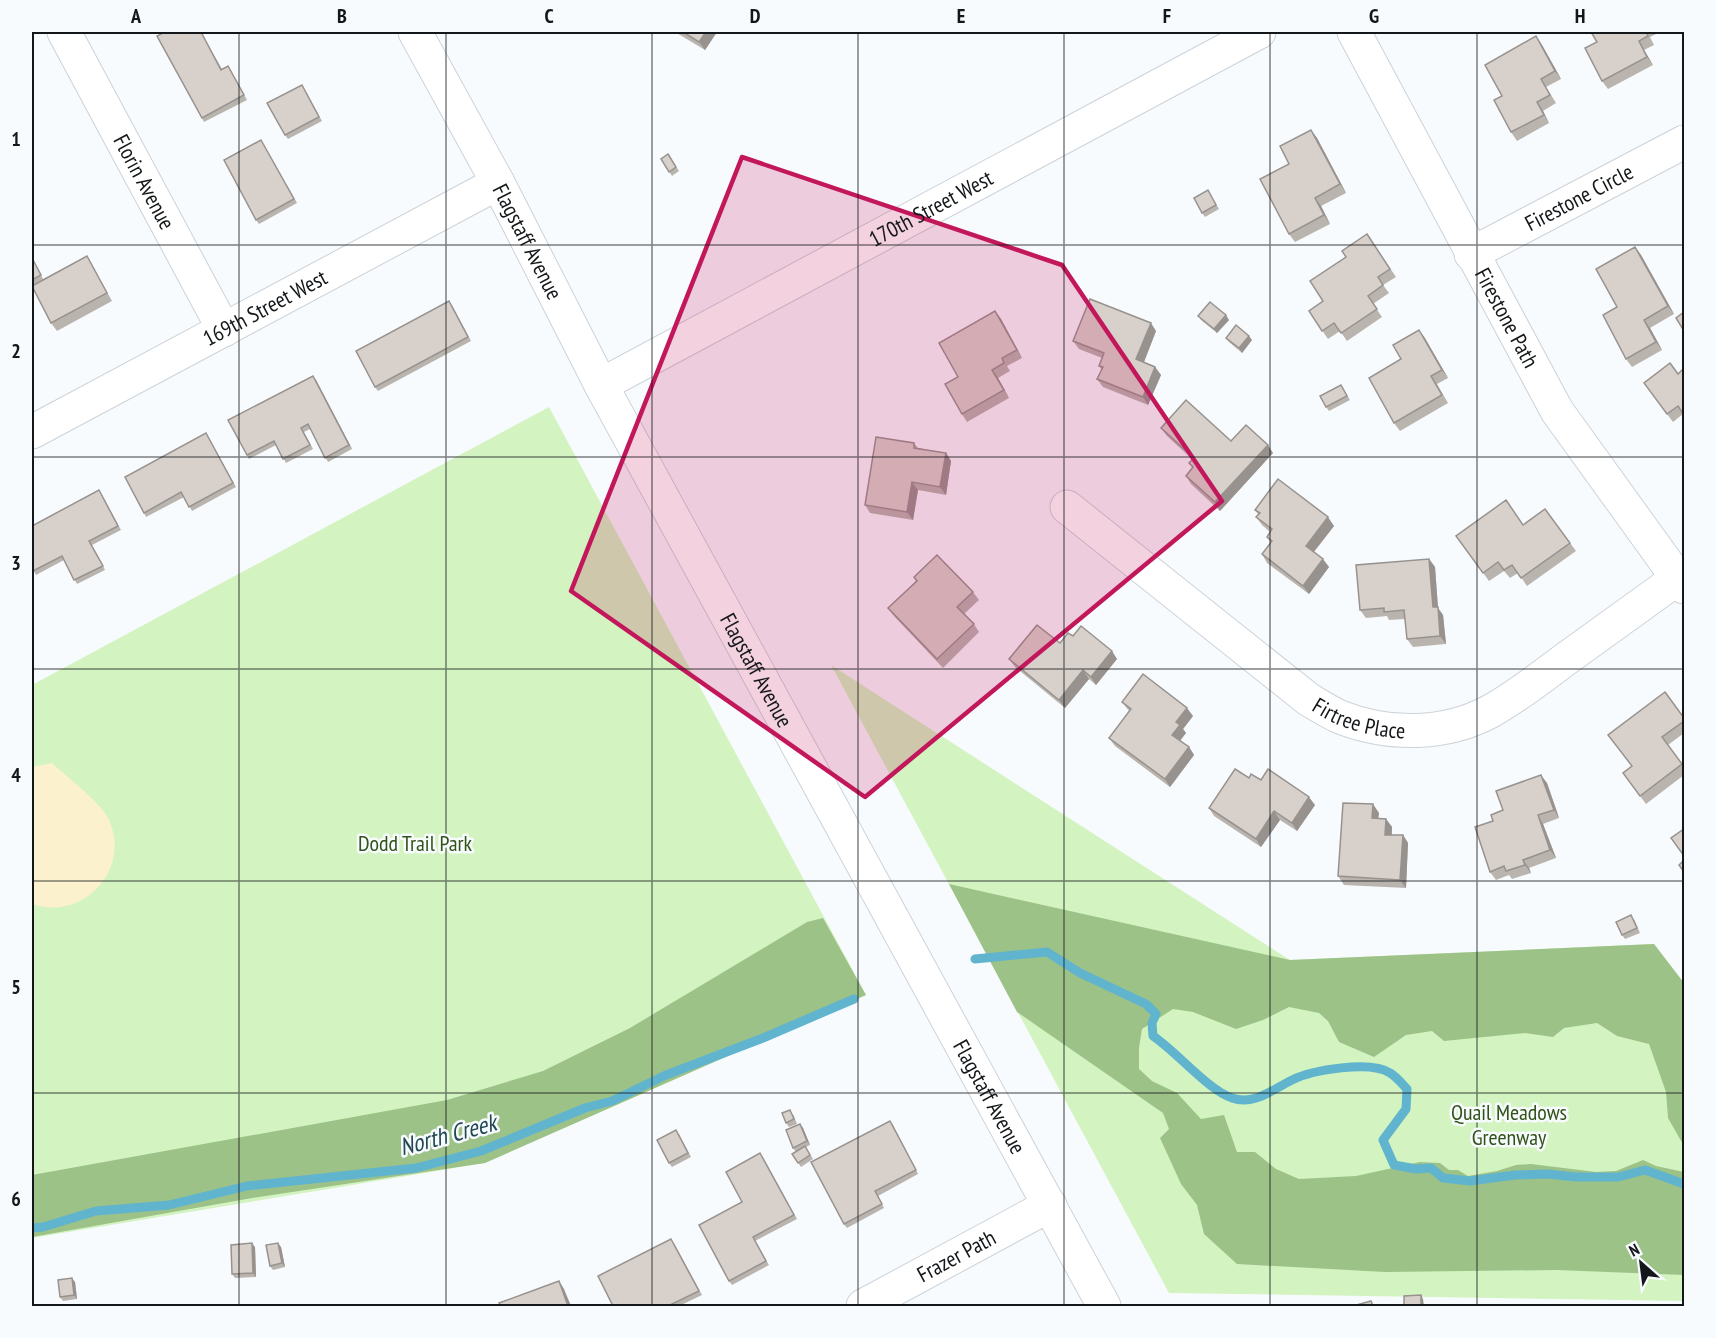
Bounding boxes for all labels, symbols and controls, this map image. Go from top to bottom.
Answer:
text: A [130,3,142,29]
text: B [337,3,347,29]
text: C [544,3,554,29]
text: D [750,3,761,29]
text: E [957,3,965,29]
text: F [1163,3,1171,29]
text: G [1369,3,1379,29]
text: H [1575,3,1585,29]
text: 1 [11,126,21,152]
street label: Florin Avenue [107,129,181,234]
street label: Firestone Circle [1520,157,1638,237]
street label: 170th Street West [864,164,997,253]
street label: Flagstaff Avenue [487,179,569,304]
street label: 169th Street West [198,263,332,352]
street label: Firestone Path [1469,263,1545,372]
text: 2 [11,338,21,364]
text: 3 [11,550,21,576]
street label: Flagstaff Avenue [714,608,799,732]
street label: Firtree Place [1308,691,1406,745]
text: 4 [11,762,21,788]
park label: Dodd Trail Park [358,829,473,857]
text: 5 [11,974,21,1000]
street label: Flagstaff Avenue [947,1035,1032,1159]
park label: Quail Meadows Greenway [1451,1098,1567,1151]
water label: North Creek [396,1106,502,1162]
text: 6 [11,1186,21,1212]
street label: Frazer Path [912,1223,1000,1288]
north arrow [1611,1233,1671,1293]
text: N [1625,1239,1642,1261]

